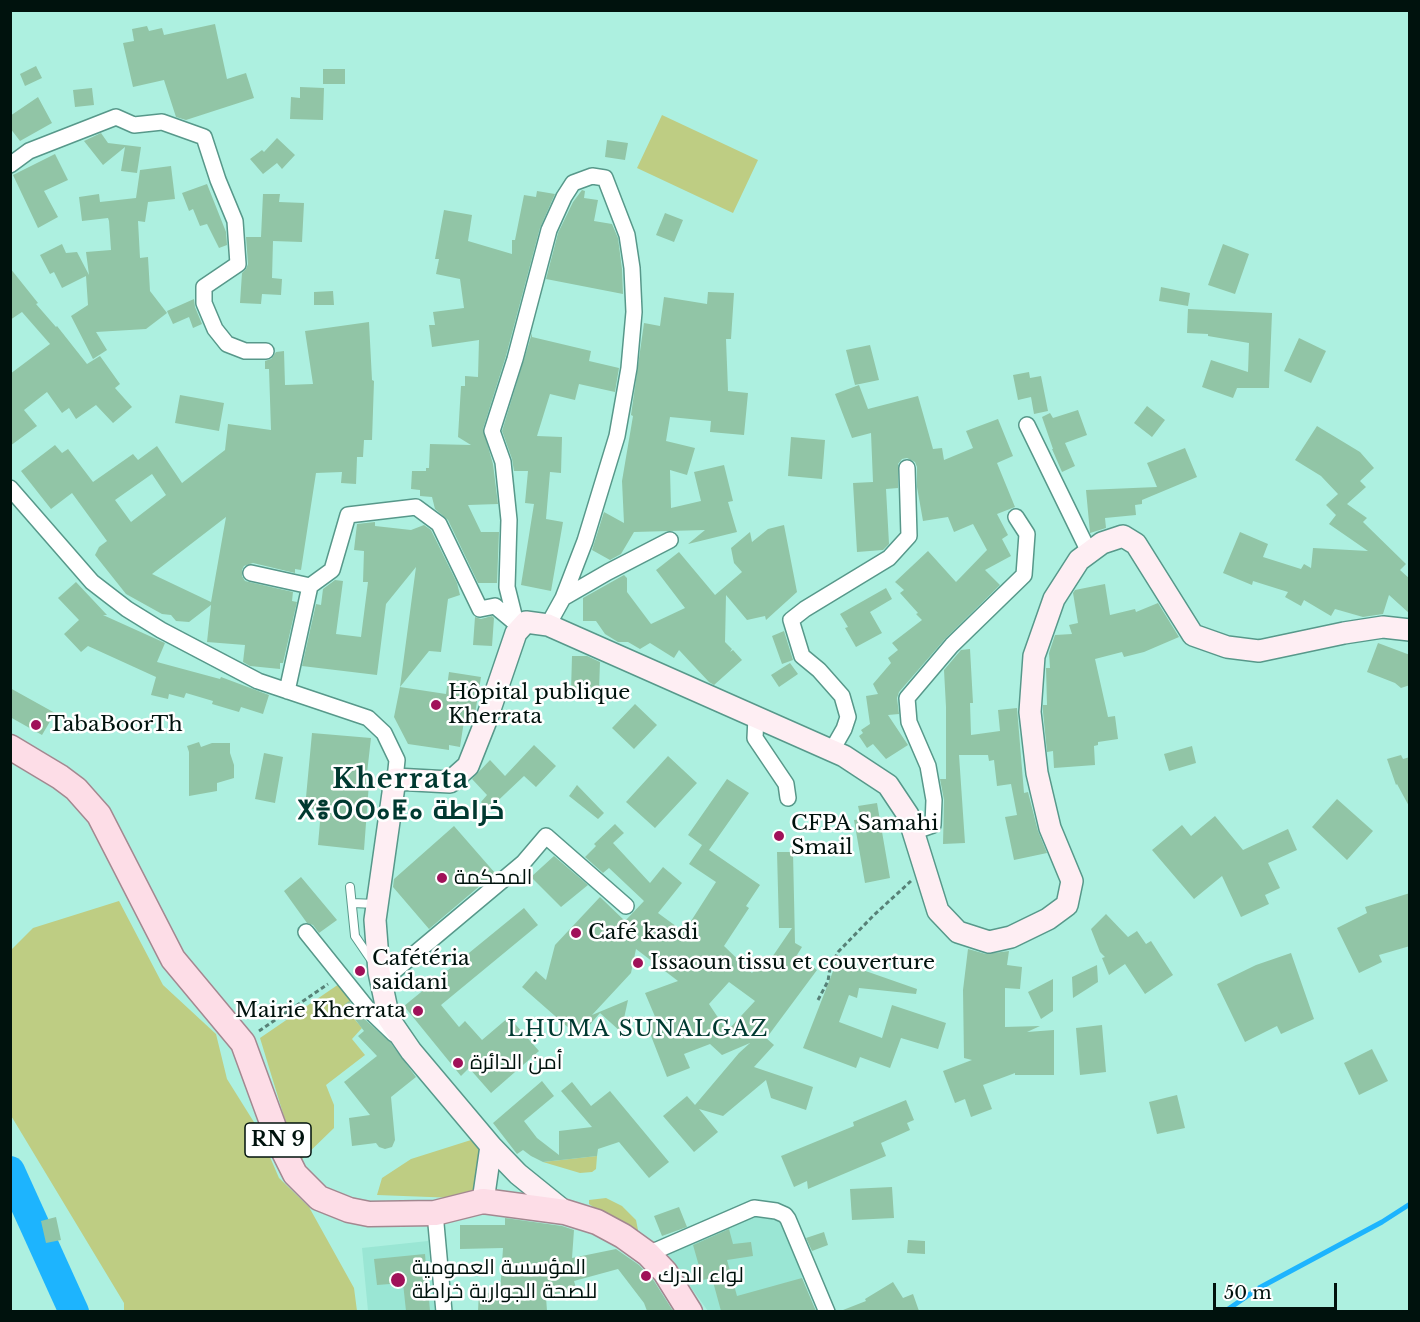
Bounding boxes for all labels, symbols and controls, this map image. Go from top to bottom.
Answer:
place label: Hôpital publique Kherrata [448,680,630,730]
marker: Hôpital publique Kherrata [429,698,443,712]
place label: TabaBoorTh [48,712,183,738]
marker: TabaBoorTh [29,718,43,732]
district label: Kherrata ⵅⴻⵔⵔⴰⵟⴰ خراطة [304,764,498,827]
place label: CFPA Samahi Smail [791,811,938,861]
marker: CFPA Samahi Smail [772,829,786,843]
place label: المحكمة [454,865,532,891]
marker: المحكمة [435,871,449,885]
place label: Café kasdi [588,920,698,946]
marker: Café kasdi [569,926,583,940]
place label: Cafétéria saidani [372,946,470,996]
place label: Issaoun tissu et couverture [650,950,935,976]
marker: Issaoun tissu et couverture [631,956,645,970]
marker: Cafétéria saidani [353,964,367,978]
place label: Mairie Kherrata [235,998,406,1024]
marker: Mairie Kherrata [411,1004,425,1018]
district label: LḤUMA SUNALGAZ [507,1017,769,1043]
place label: أمن الدائرة [470,1050,562,1076]
marker: أمن الدائرة [451,1056,465,1070]
road number: RN 9 [245,1123,311,1157]
place label: المؤسسة العمومية للصحة الجوارية خراطة [412,1255,597,1305]
place label: لواء الدرك [658,1263,744,1289]
marker: لواء الدرك [639,1269,653,1283]
marker: المؤسسة العمومية للصحة الجوارية خراطة [389,1271,407,1289]
scale bar [1216,1271,1340,1309]
text: 50 m [1224,1282,1272,1304]

